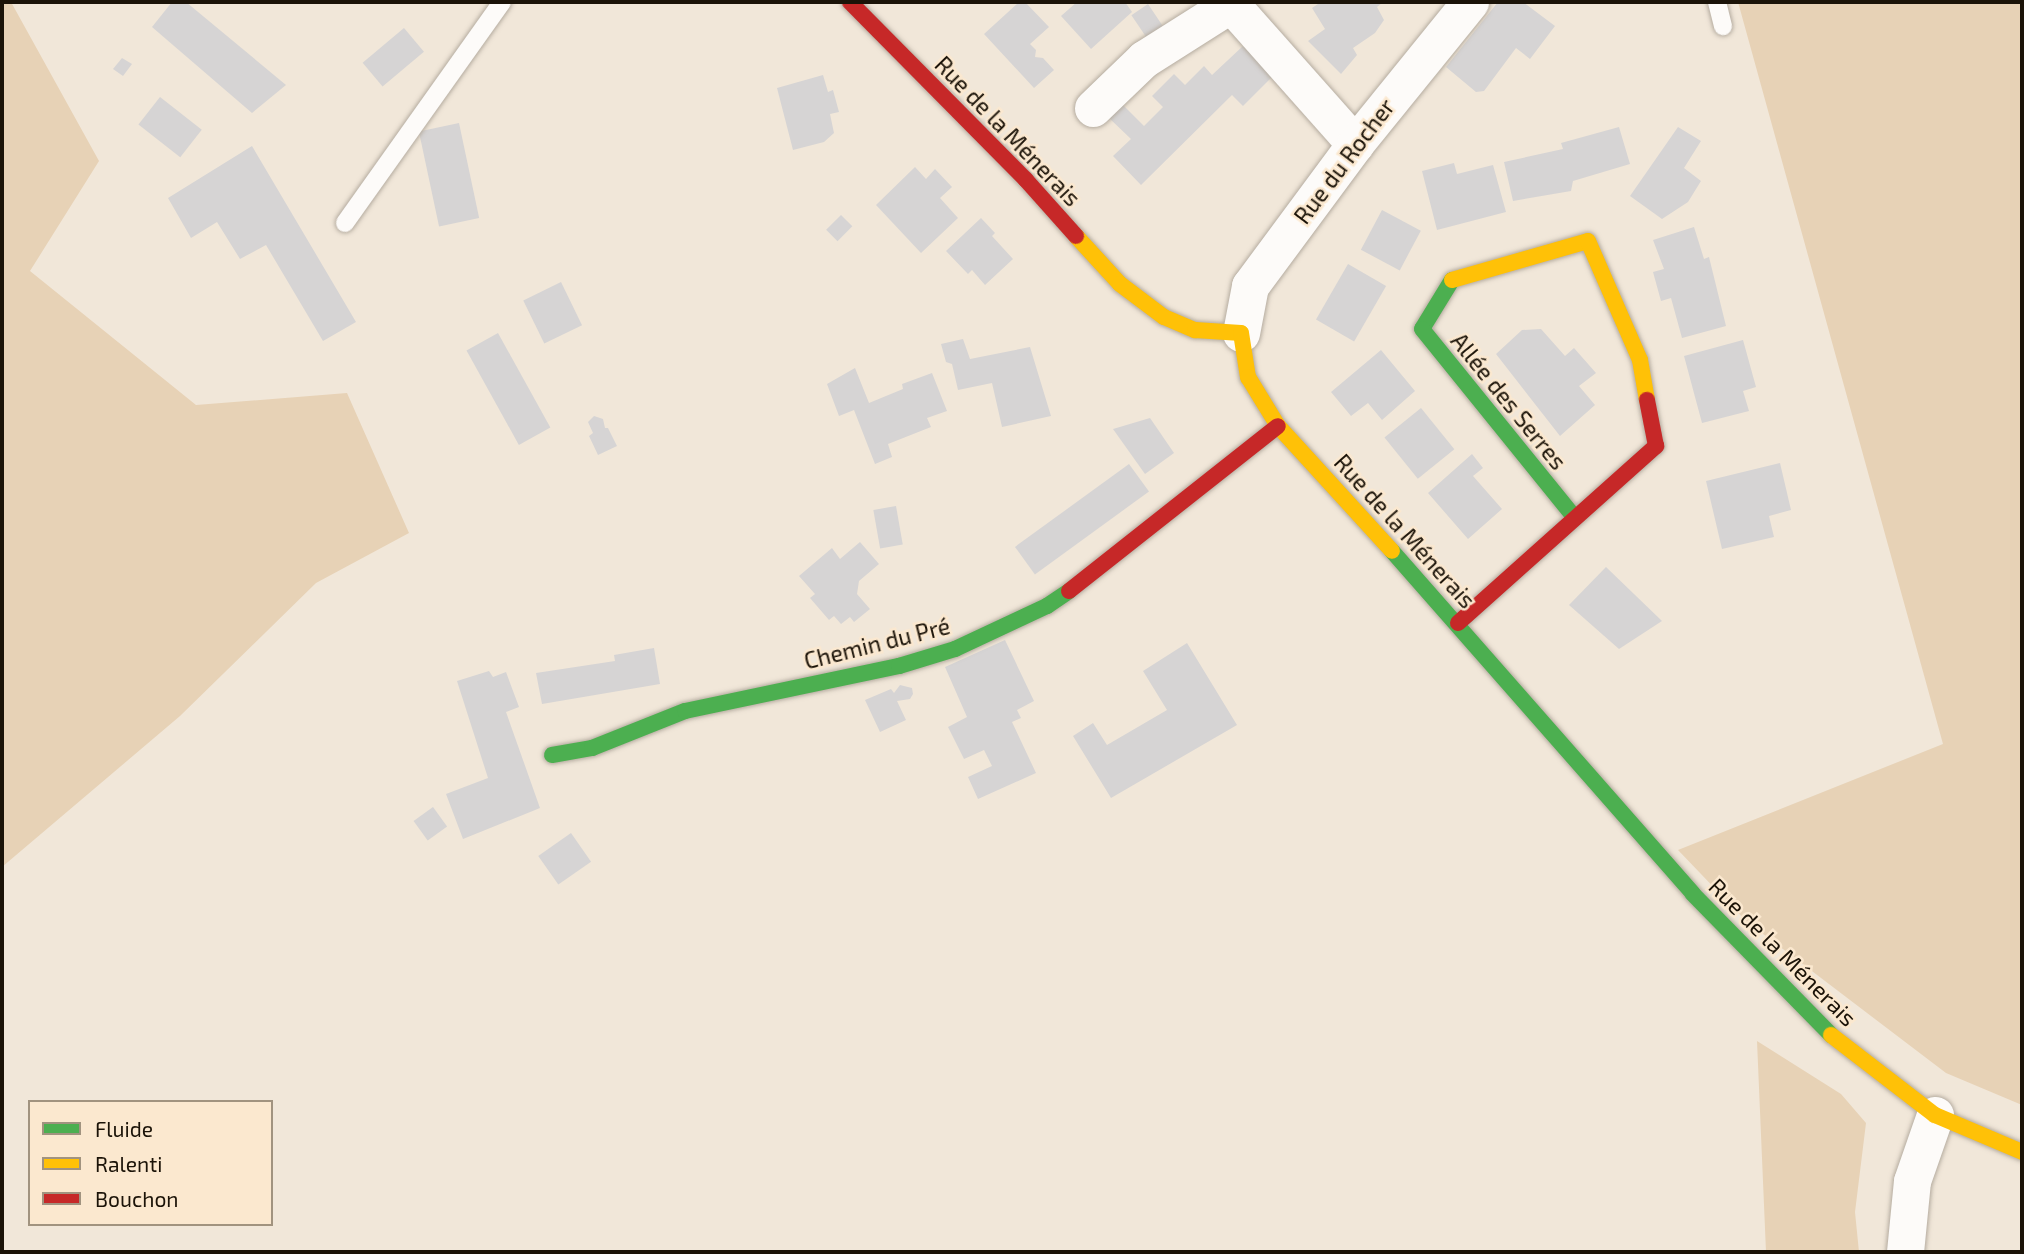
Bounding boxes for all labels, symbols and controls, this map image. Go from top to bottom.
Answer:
street label: Rue de la Ménerais [929,50,1087,212]
street label: Rue du Rocher [1288,93,1400,229]
street label: Allée des Serres [1446,327,1572,475]
street label: Rue de la Ménerais [1329,448,1481,614]
street label: Chemin du Pré [801,612,953,674]
street label: Rue de la Ménerais [1703,872,1863,1032]
legend [28,1100,273,1226]
text: Fluide [95,1116,153,1141]
text: Ralenti [95,1151,162,1176]
text: Bouchon [95,1186,179,1211]

